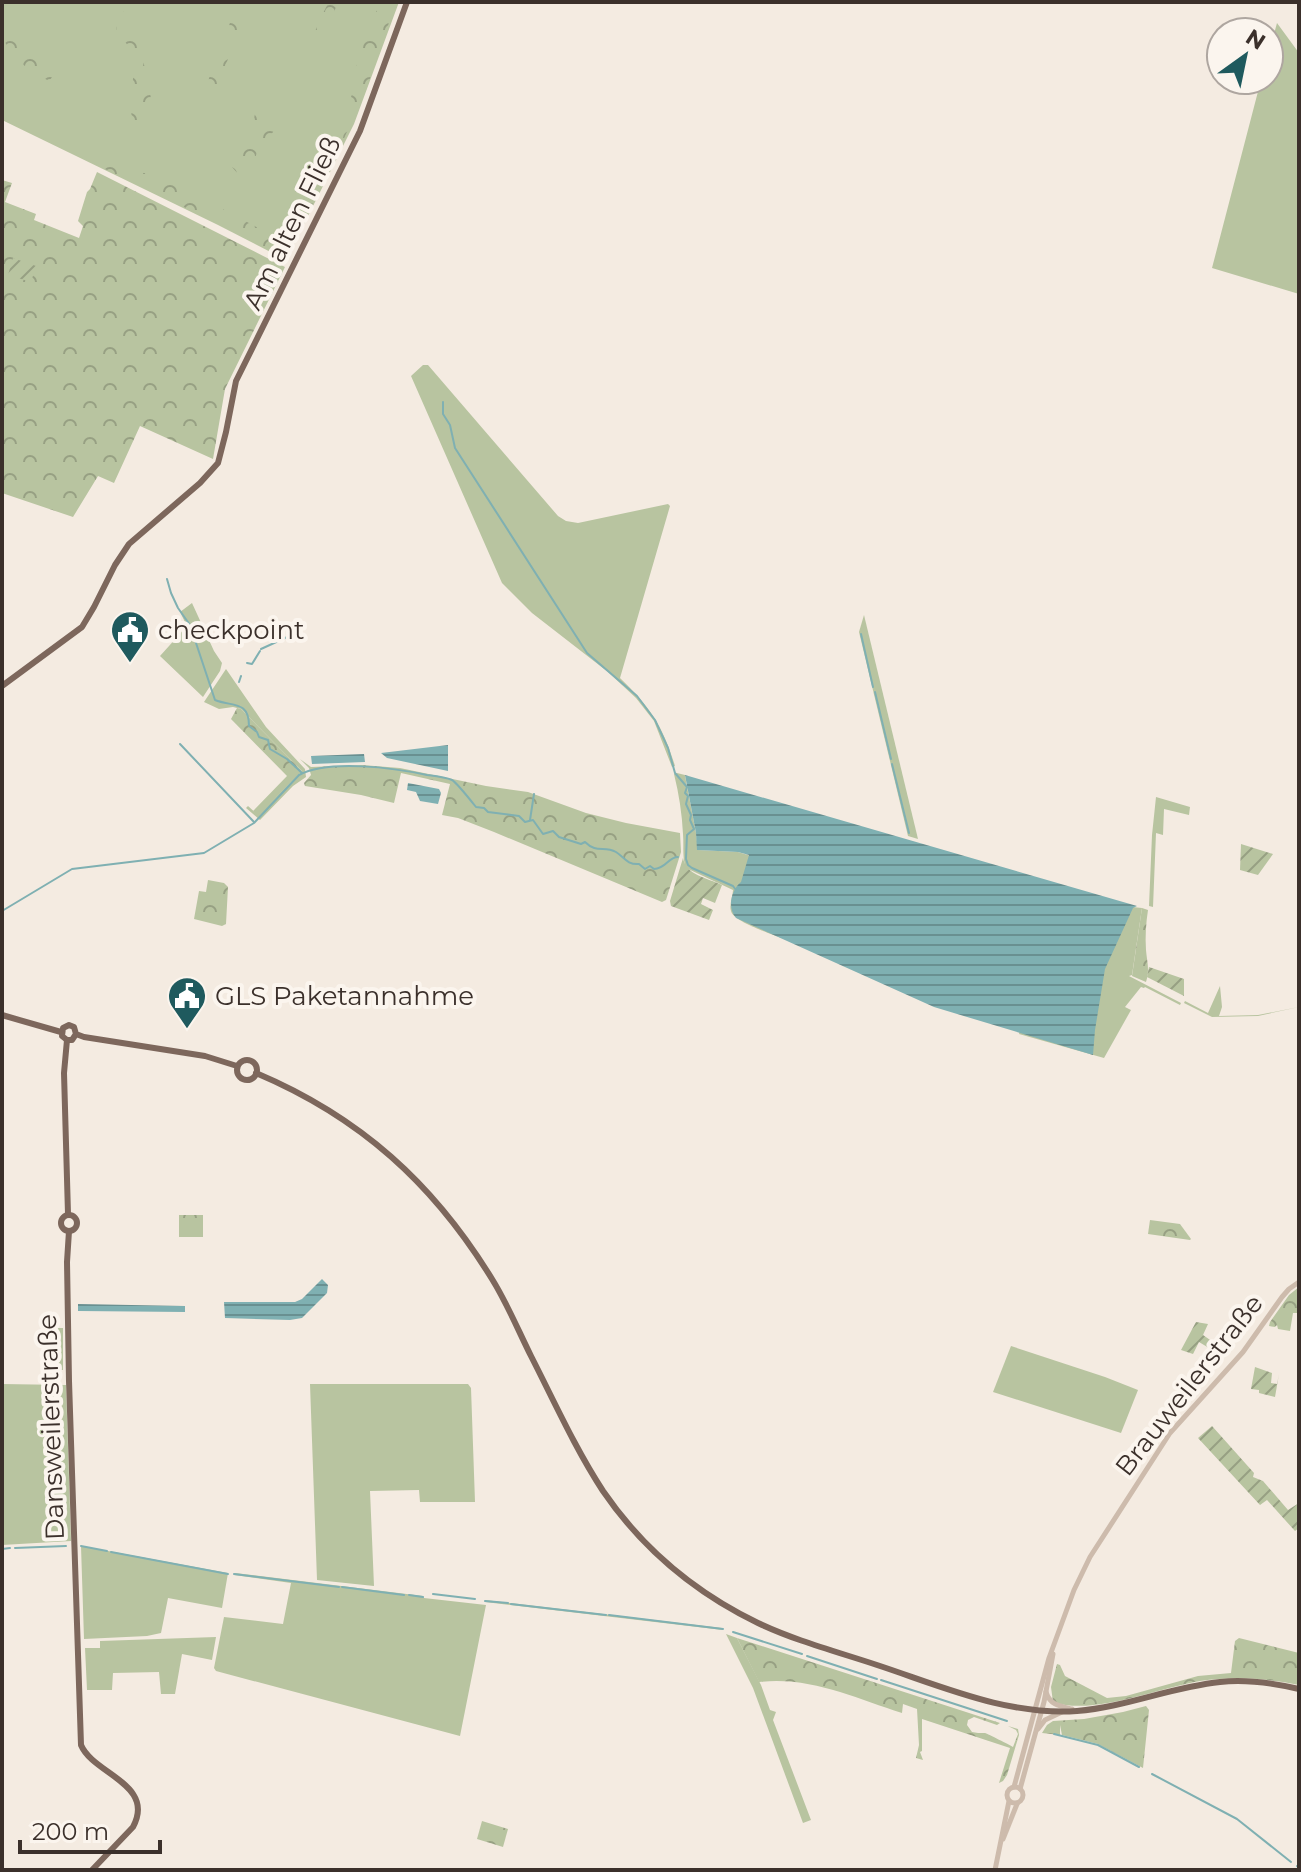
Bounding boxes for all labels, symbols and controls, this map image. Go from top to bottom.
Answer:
north arrow [1205,16,1285,96]
text: N [1241,23,1270,56]
street label: Am alten Fließ [236,131,348,315]
public building icon: checkpoint [109,609,151,664]
place label: checkpoint [158,614,305,646]
public building icon: GLS Paketannahme [166,975,208,1030]
place label: GLS Paketannahme [215,980,474,1012]
street label: Brauweilerstraße [1108,1288,1270,1482]
street label: Dansweilerstraße [31,1313,71,1541]
scale bar [20,1804,160,1854]
text: 200 m [32,1817,109,1846]

